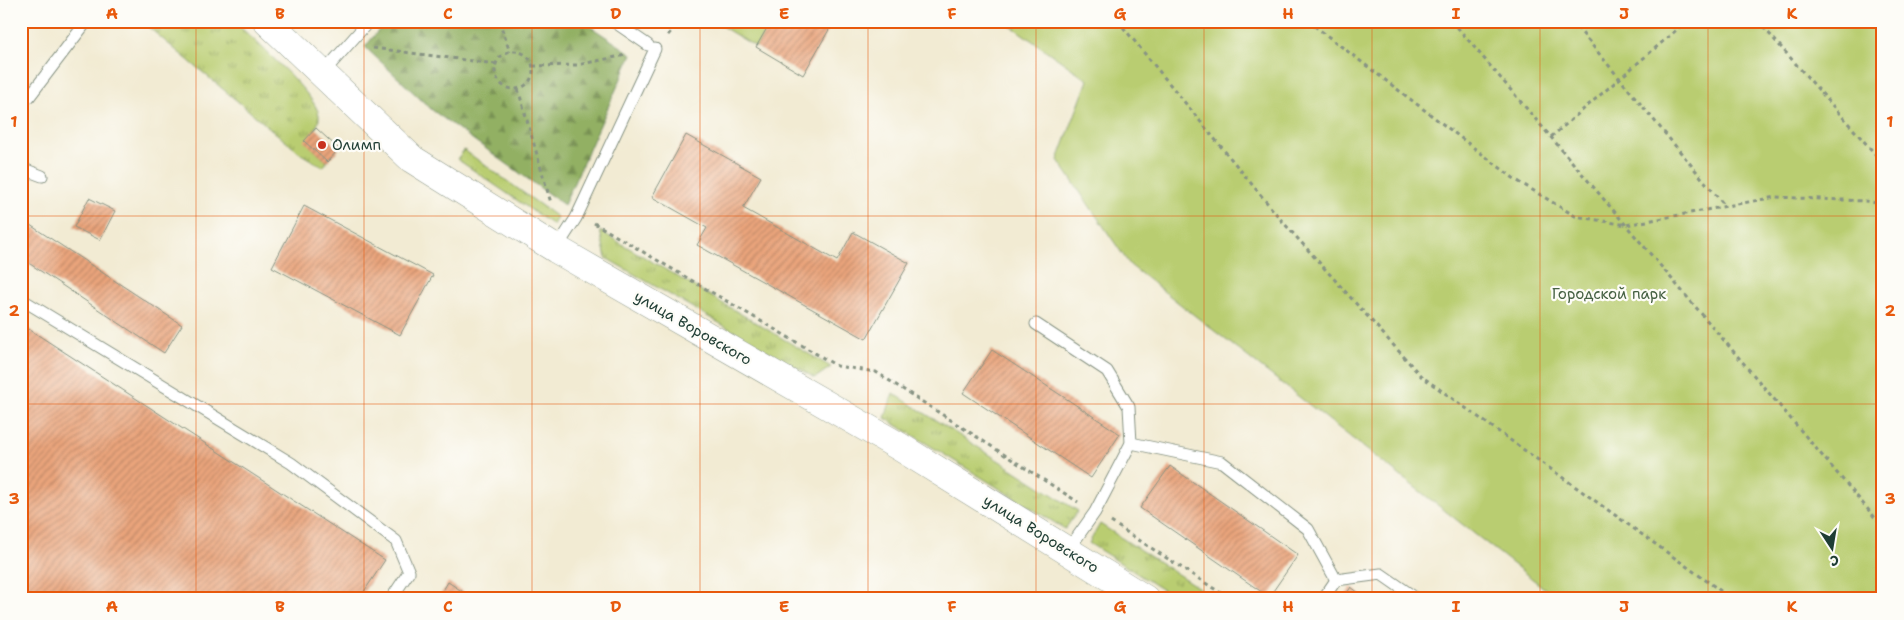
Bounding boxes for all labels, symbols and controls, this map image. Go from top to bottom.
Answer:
text: A [106,3,118,24]
text: B [275,3,285,24]
text: C [443,3,453,24]
text: D [610,3,622,24]
text: E [779,3,789,24]
text: F [947,3,957,24]
text: G [1114,3,1127,24]
text: H [1282,3,1294,24]
text: I [1452,3,1461,24]
text: J [1619,3,1629,24]
text: K [1787,3,1798,24]
text: 1 [10,111,18,132]
text: 1 [1886,111,1894,132]
place label: Олимп [332,135,381,155]
marker: Олимп [316,139,328,151]
park label: Городской парк [1552,284,1666,304]
street label: улица Воровского [631,286,755,370]
text: 2 [8,300,20,321]
text: 2 [1884,300,1896,321]
text: 3 [8,488,20,509]
text: 3 [1884,488,1896,509]
street label: улица Воровского [979,490,1103,578]
north arrow [1806,522,1856,572]
text: С [1829,551,1841,570]
text: A [106,596,118,617]
text: B [275,596,285,617]
text: C [443,596,453,617]
text: D [610,596,622,617]
text: E [779,596,789,617]
text: F [947,596,957,617]
text: G [1114,596,1127,617]
text: H [1282,596,1294,617]
text: I [1452,596,1461,617]
text: J [1619,596,1629,617]
text: K [1787,596,1798,617]

